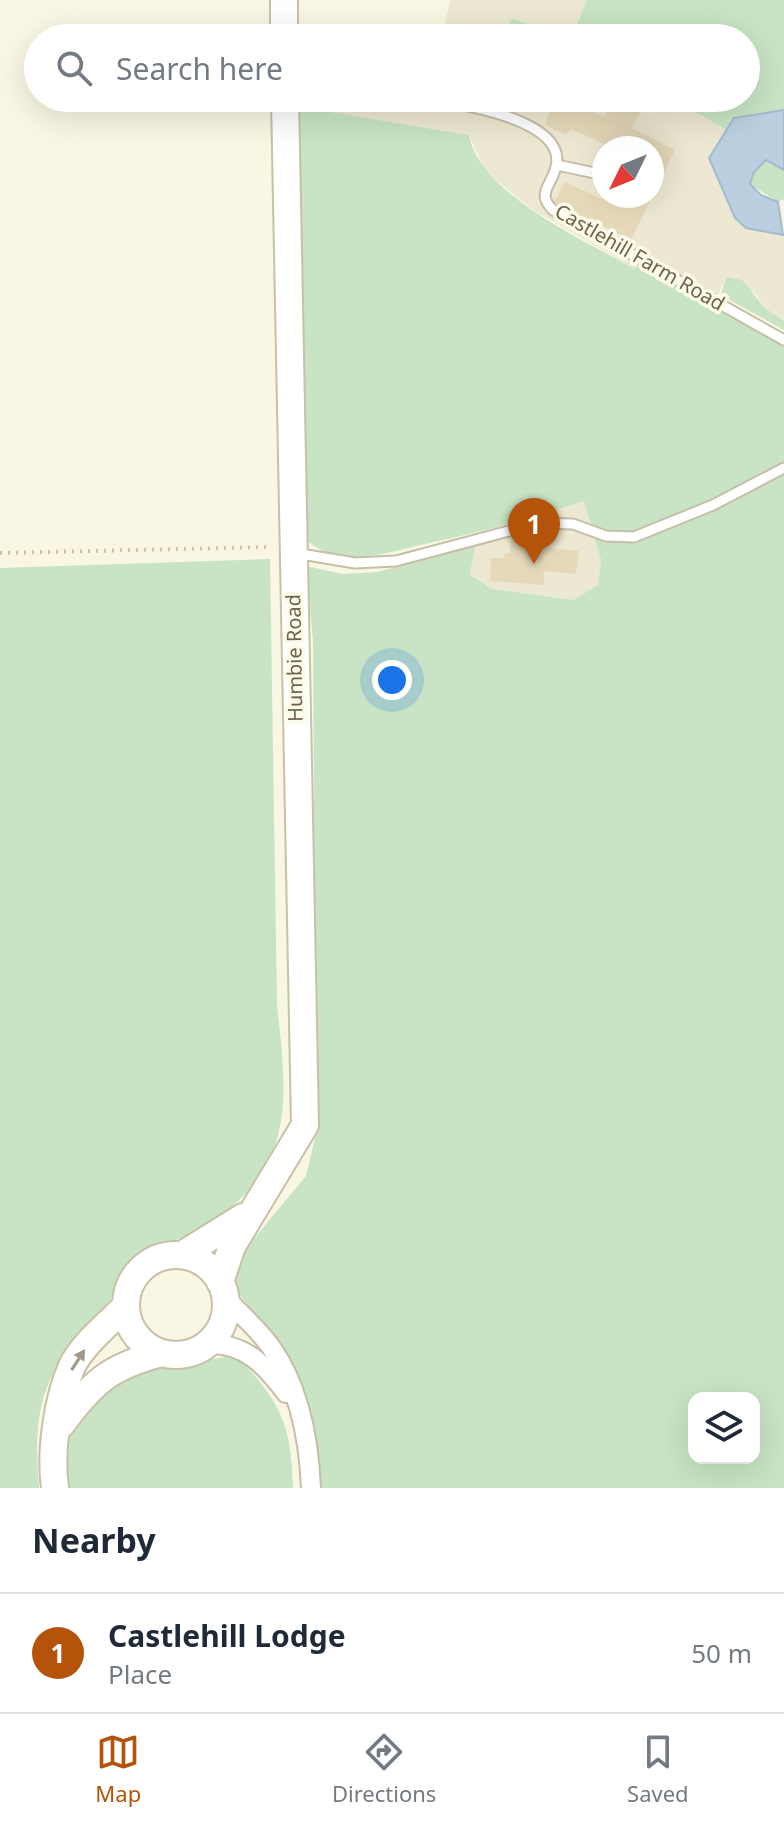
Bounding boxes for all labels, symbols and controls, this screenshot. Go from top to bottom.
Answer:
search box [24,24,760,112]
icon: search [52,46,96,90]
text: Search here [116,48,283,89]
north arrow [592,136,664,208]
street label: Castlehill Farm Road [550,197,730,317]
pin: 1 [508,498,560,564]
street label: Humbie Road [279,594,309,722]
your location [372,660,412,700]
one-way arrow [71,1350,86,1371]
map controls [688,1392,760,1464]
button: layers [688,1392,760,1464]
text: Nearby [32,1517,156,1563]
text: Castlehill Lodge [108,1615,346,1656]
text: 1 [51,1635,65,1671]
text: 50 m [691,1635,752,1671]
text: Place [108,1656,172,1692]
tab: Map [95,1730,141,1808]
tab: Directions [332,1730,436,1808]
tab: Saved [627,1730,689,1808]

